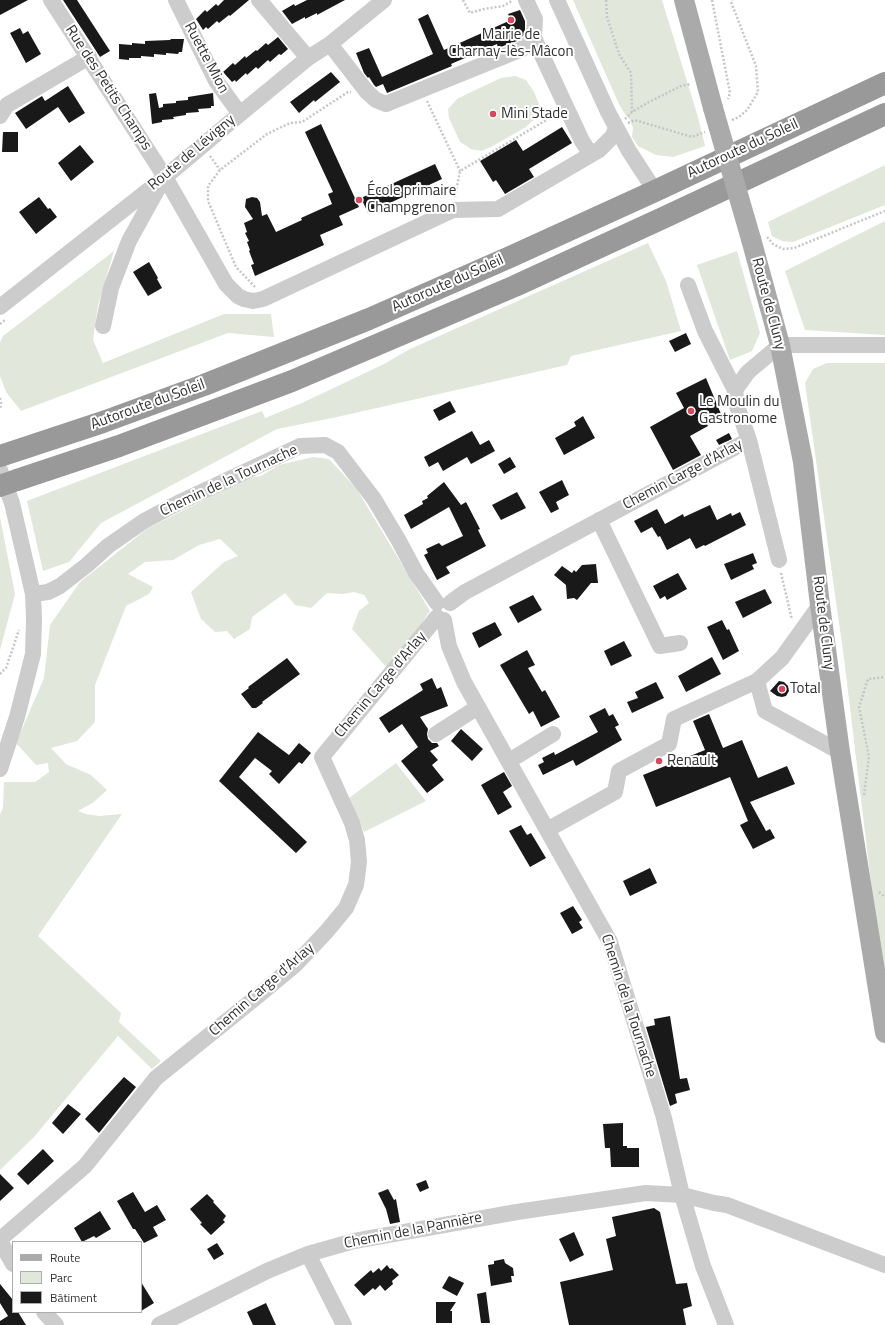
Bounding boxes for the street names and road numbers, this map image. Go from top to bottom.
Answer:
street label: Ruette Mion [180,19,232,97]
street label: Rue des Petits Champs [61,22,155,154]
street label: Route de Lévigny [145,111,239,195]
street label: Autoroute du Soleil [685,115,801,183]
street label: Autoroute du Soleil [389,251,507,317]
street label: Route de Cluny [747,256,789,352]
street label: Autoroute du Soleil [88,376,208,434]
street label: Chemin Carge d'Arlay [620,436,746,514]
street label: Chemin de la Tournache [157,441,301,521]
street label: Route de Cluny [808,575,838,671]
street label: Chemin Carge d'Arlay [331,628,431,742]
street label: Chemin de la Tournache [596,932,660,1080]
street label: Chemin Carge d'Arlay [206,940,318,1040]
street label: Chemin de la Pannière [343,1209,483,1253]

